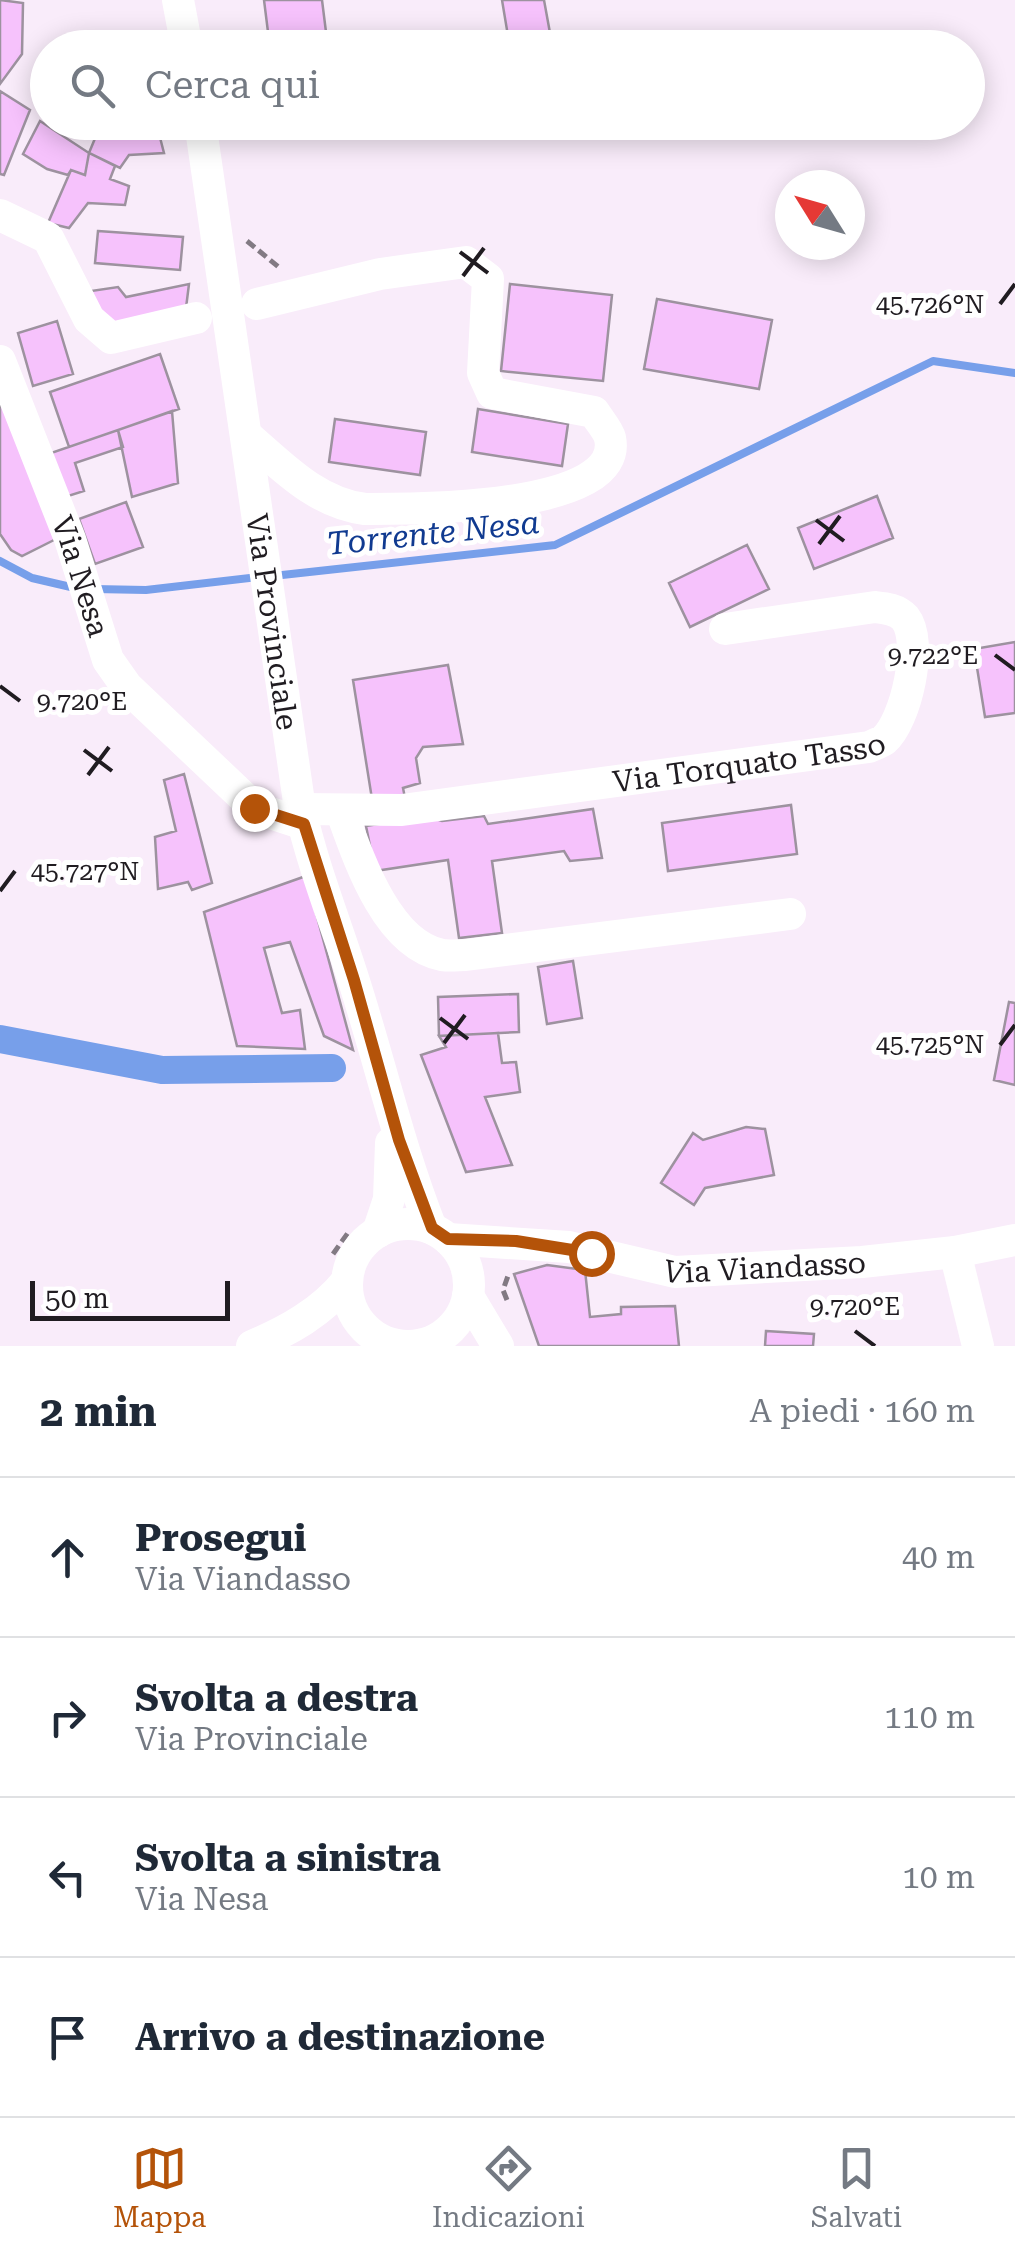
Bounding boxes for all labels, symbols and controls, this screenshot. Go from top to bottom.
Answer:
search box [30,30,985,140]
icon: search [65,58,120,113]
text: Cerca qui [145,63,320,107]
north arrow [775,170,865,260]
text: 45.726°N [876,290,984,319]
water label: Torrente Nesa [325,503,541,563]
street label: Via Nesa [45,510,117,641]
street label: Via Provinciale [240,511,306,732]
text: 9.722°E [888,641,978,670]
text: 9.720°E [37,687,127,716]
street label: Via Torquato Tasso [610,725,891,799]
route end [232,786,278,832]
text: 45.727°N [31,857,139,886]
text: 45.725°N [876,1030,984,1059]
route start [569,1231,615,1277]
street label: Via Viandasso [660,1244,867,1291]
scale bar [30,1276,230,1320]
text: 50 m [45,1282,109,1315]
text: 9.720°E [810,1292,900,1321]
text: 2 min [40,1387,157,1436]
text: A piedi · 160 m [750,1392,975,1430]
text: Prosegui [135,1516,306,1560]
icon: ahead [40,1530,95,1585]
text: 40 m [902,1538,975,1576]
text: Via Viandasso [135,1560,351,1598]
text: Svolta a destra [135,1676,418,1720]
icon: right [40,1690,95,1745]
text: 110 m [884,1698,975,1736]
text: Via Provinciale [135,1720,368,1758]
text: Svolta a sinistra [135,1836,441,1880]
icon: left [40,1850,95,1905]
text: 10 m [902,1858,975,1896]
text: Via Nesa [135,1880,268,1918]
icon: arrive [40,2010,95,2065]
text: Arrivo a destinazione [135,2015,545,2059]
tab: Mappa [113,2141,206,2234]
tab: Indicazioni [432,2141,585,2234]
tab: Salvati [811,2141,902,2234]

